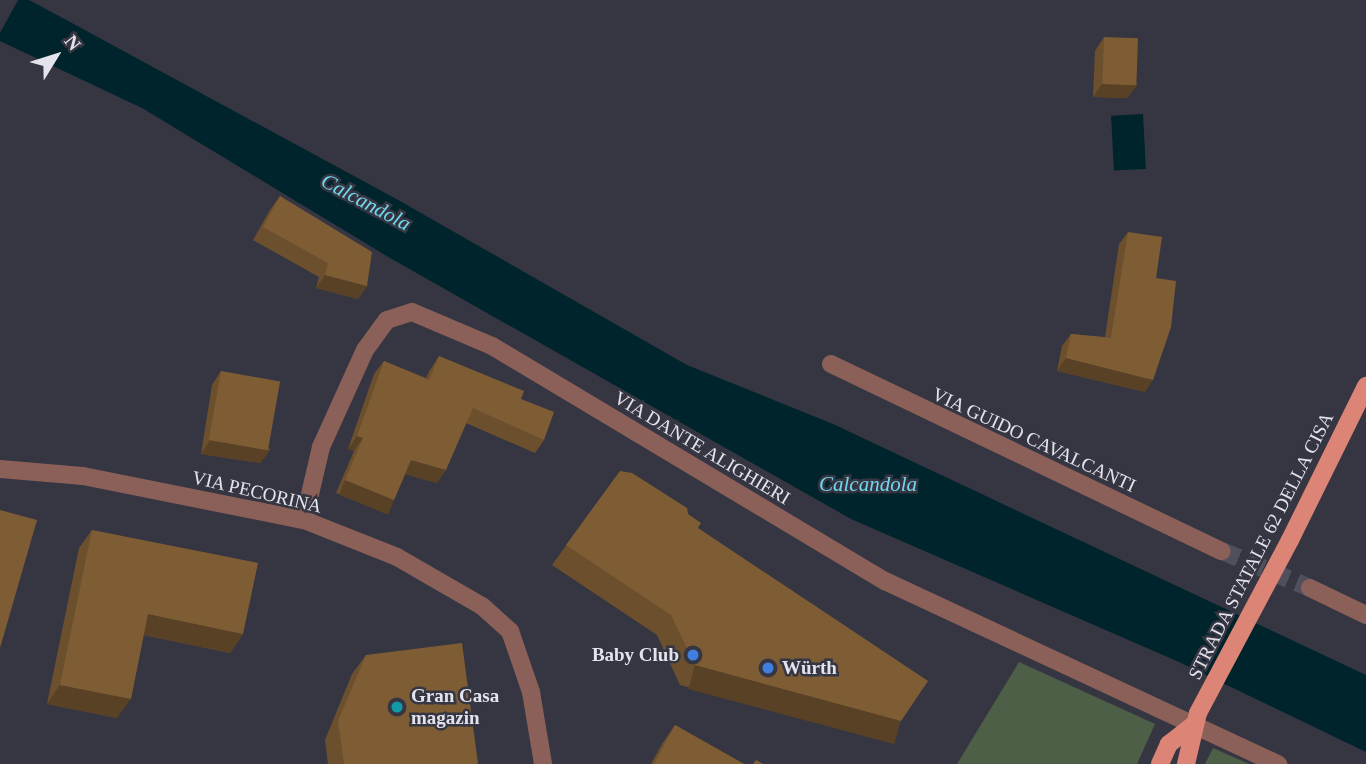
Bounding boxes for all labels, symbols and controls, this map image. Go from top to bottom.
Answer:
north arrow [21,21,91,91]
text: N [60,31,85,55]
water label: Calcandola [317,168,415,236]
street label: VIA GUIDO CAVALCANTI [928,383,1140,497]
street label: VIA DANTE ALIGHIERI [609,386,795,510]
street label: STRADA STATALE 62 DELLA CISA [1183,408,1339,684]
street label: VIA PECORINA [189,466,325,518]
water label: Calcandola [819,471,917,497]
place label: Baby Club [592,644,679,666]
marker: Baby Club [685,647,701,663]
place label: Würth [782,657,837,679]
marker: Würth [760,660,776,676]
place label: Gran Casa magazin [411,685,499,729]
marker: Gran Casa magazin [389,699,405,715]

